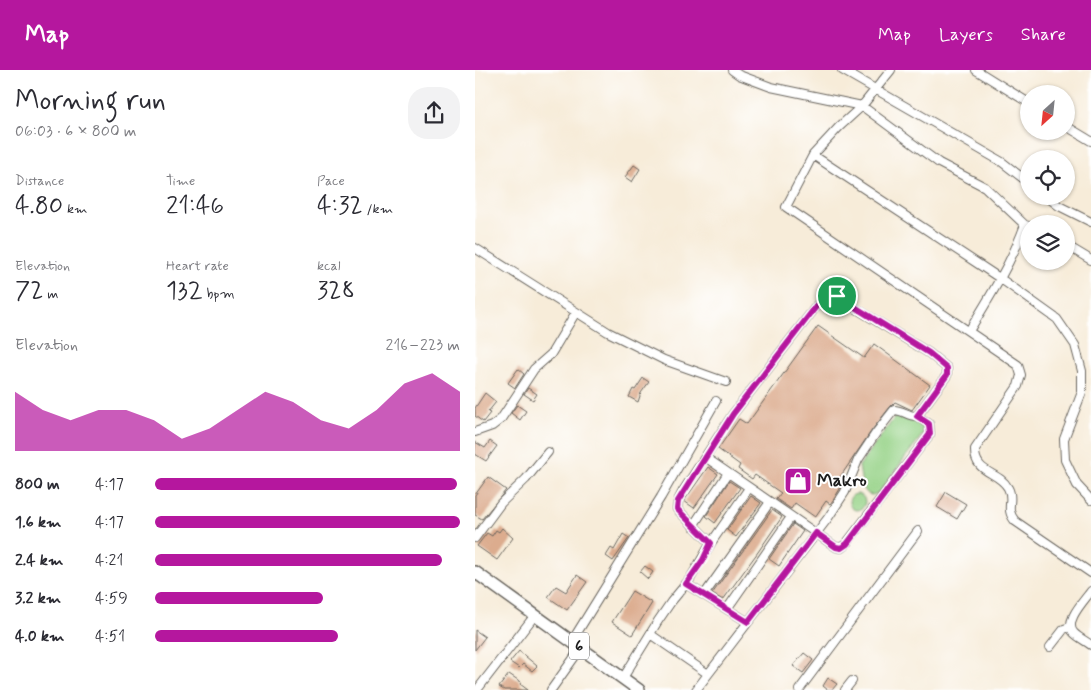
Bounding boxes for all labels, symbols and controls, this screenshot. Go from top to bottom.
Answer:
text: Map [25,20,69,51]
text: Map [878,23,911,47]
text: Layers [939,23,993,47]
text: Share [1021,23,1066,47]
text: Morning run [15,83,166,120]
north arrow [1020,85,1075,140]
map controls [1020,85,1075,270]
button: share [408,87,460,139]
text: 06:03 · 6 × 800 m [15,121,137,142]
button: locate [1020,150,1075,205]
text: Distance [15,172,64,190]
text: Time [166,172,195,190]
text: Pace [317,172,345,190]
text: 4.80 [15,190,63,223]
text: 21:46 [166,190,224,223]
text: 4:32 [317,190,363,223]
text: km [63,200,87,218]
text: /km [363,200,393,218]
button: layers [1020,215,1075,270]
text: Elevation [15,257,70,275]
text: Heart rate [166,257,229,275]
text: kcal [317,257,341,275]
text: 72 [15,275,43,308]
text: 132 [166,275,203,308]
text: 328 [317,275,355,308]
pin [816,275,858,317]
icon: arrive [823,282,851,310]
text: m [43,285,58,303]
text: bpm [203,285,235,303]
text: Elevation [15,335,78,356]
text: 216–223 m [386,335,460,356]
shop icon: Makro [783,466,813,496]
place label: Makro [817,469,867,493]
text: 800 m [15,474,60,495]
text: 4:17 [95,474,124,495]
text: 1.6 km [15,512,61,533]
text: 4:17 [95,512,124,533]
text: 2.4 km [15,550,63,571]
text: 4:21 [95,550,123,571]
text: 3.2 km [15,588,61,609]
text: 4:59 [95,588,128,609]
text: 4.0 km [15,626,64,647]
text: 4:51 [95,626,125,647]
road number: 6 [569,632,589,660]

